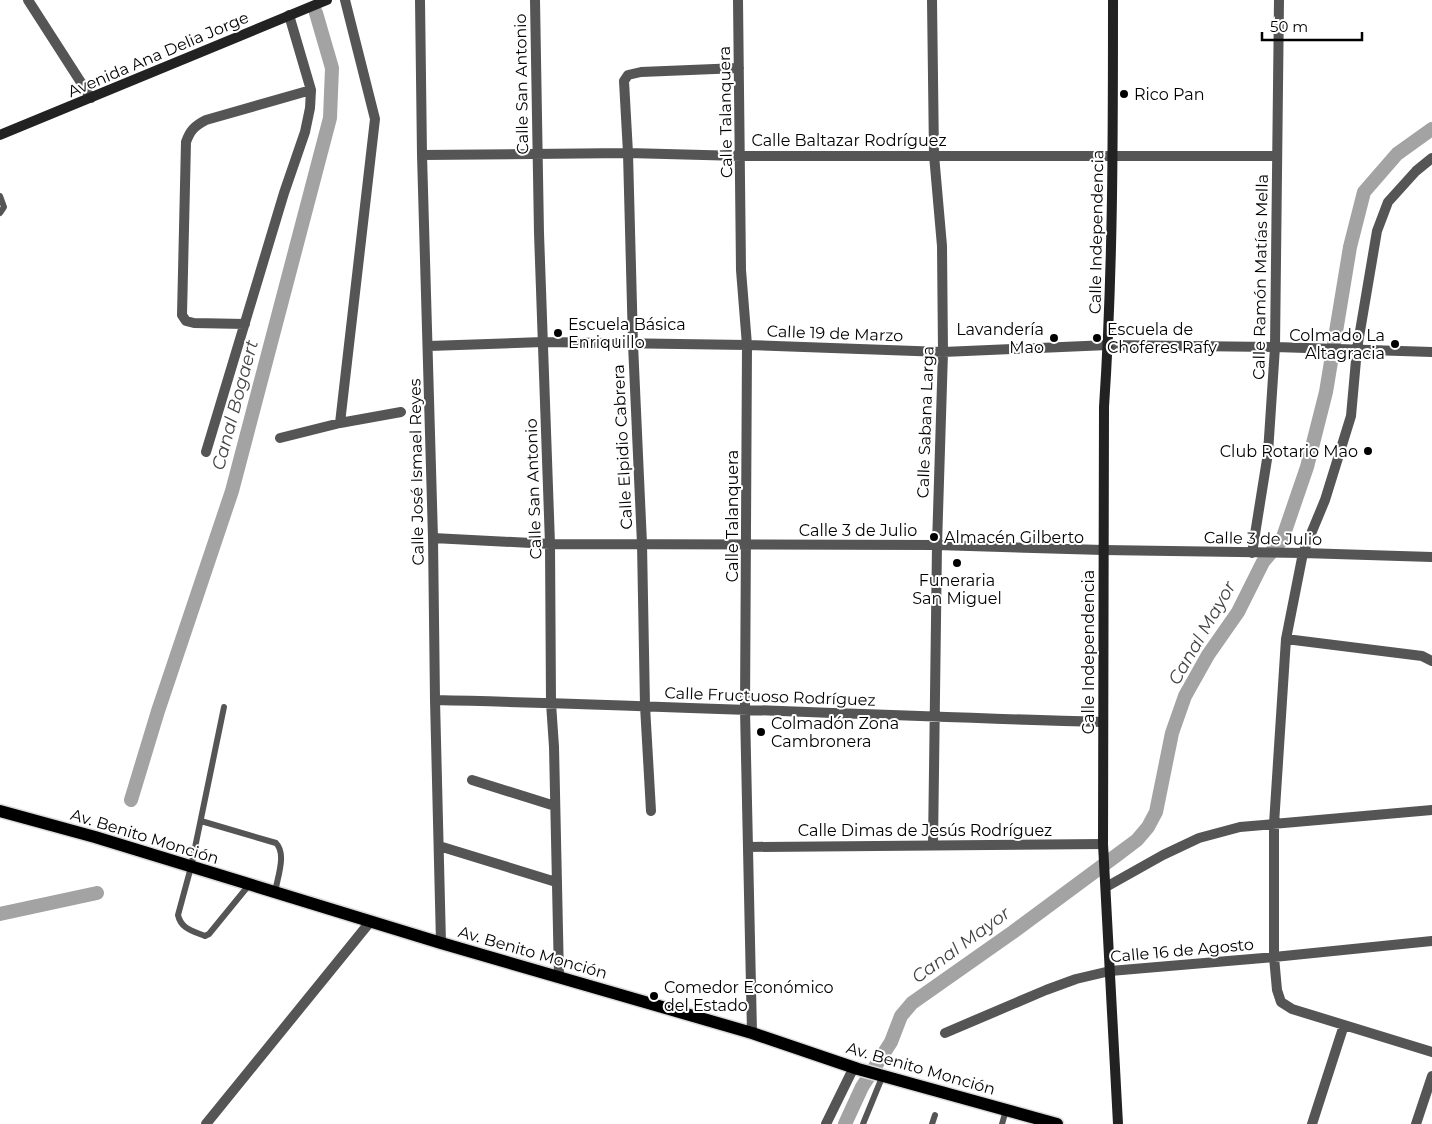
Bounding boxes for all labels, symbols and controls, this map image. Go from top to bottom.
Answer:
street label: Avenida Ana Delia Jorge [65,8,252,101]
scale bar [1262,10,1362,42]
street label: Calle San Antonio [511,13,532,155]
text: 50 m [1270,17,1308,36]
street label: Calle Talanquera [715,46,736,178]
place label: Rico Pan [1134,85,1204,104]
marker: Rico Pan [1118,88,1130,100]
street label: Calle Baltazar Rodríguez [751,131,947,150]
street label: Calle Independencia [1086,150,1107,314]
street label: Calle Ramón Matías Mella [1249,174,1272,380]
place label: Escuela Básica Enriquillo [568,315,686,352]
place label: Lavandería Mao [956,320,1044,357]
place label: Escuela de Choferes Rafy [1107,320,1217,357]
street label: Calle 19 de Marzo [766,322,904,345]
place label: Colmado La Altagracia [1289,326,1385,363]
marker: Escuela Básica Enriquillo [552,327,564,339]
marker: Lavandería Mao [1048,332,1060,344]
marker: Escuela de Choferes Rafy [1091,332,1103,344]
water label: Canal Bogaert [207,337,263,472]
marker: Colmado La Altagracia [1389,338,1401,350]
street label: Calle Sabana Larga [913,345,938,499]
street label: Calle Elpidio Cabrera [609,364,636,530]
street label: Calle José Ismael Reyes [405,378,428,566]
street label: Calle San Antonio [522,418,545,560]
place label: Club Rotario Mao [1220,442,1358,461]
marker: Club Rotario Mao [1362,445,1374,457]
street label: Calle Talanquera [723,450,742,582]
street label: Calle 3 de Julio [799,521,917,540]
place label: Almacén Gilberto [944,528,1084,547]
street label: Calle 3 de Julio [1204,528,1322,549]
marker: Almacén Gilberto [928,531,940,543]
marker: Funeraria San Miguel [951,557,963,569]
street label: Calle Independencia [1079,570,1098,734]
place label: Funeraria San Miguel [912,571,1002,608]
water label: Canal Mayor [1163,577,1241,689]
street label: Calle Fructuoso Rodríguez [664,683,876,710]
place label: Colmadón Zona Cambronera [771,714,899,751]
marker: Colmadón Zona Cambronera [755,726,767,738]
street label: Av. Benito Monción [68,805,221,868]
street label: Calle Dimas de Jesús Rodríguez [798,821,1052,840]
water label: Canal Mayor [908,902,1015,988]
street label: Av. Benito Monción [456,922,610,983]
street label: Calle 16 de Agosto [1110,935,1255,966]
place label: Comedor Económico del Estado [664,978,834,1015]
marker: Comedor Económico del Estado [648,990,660,1002]
street label: Av. Benito Monción [844,1038,998,1099]

